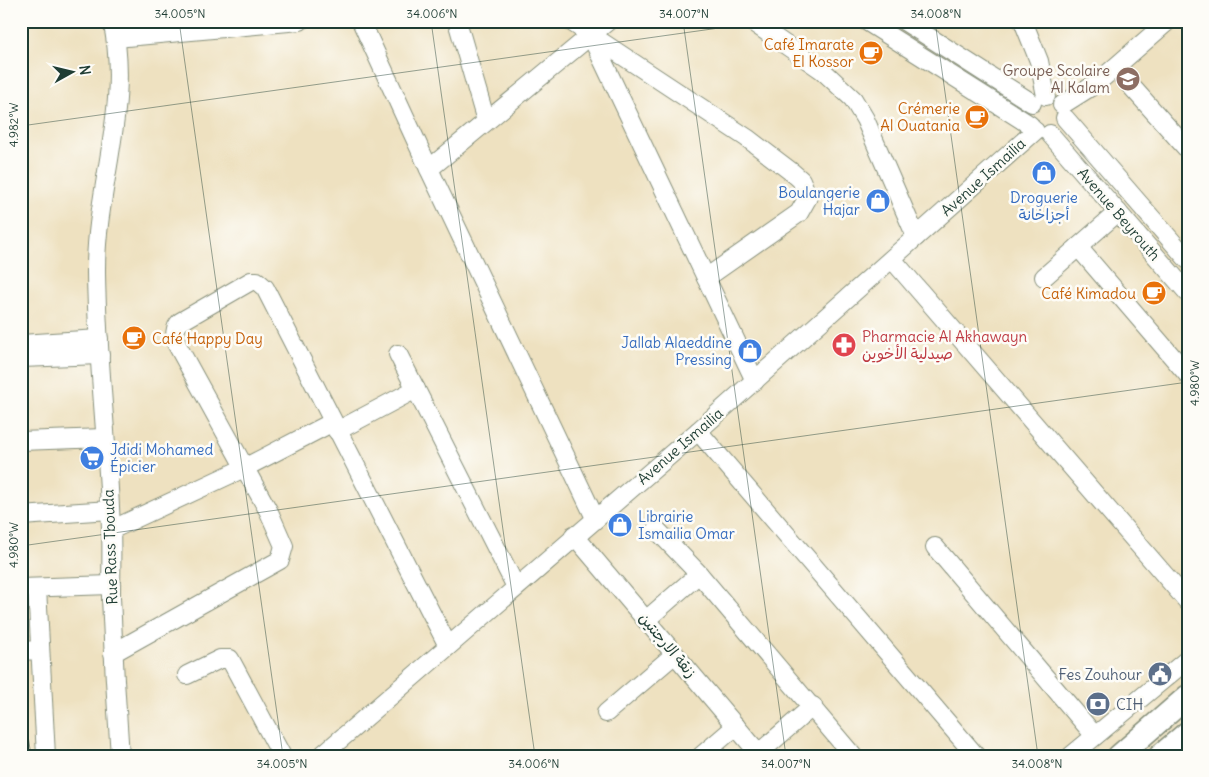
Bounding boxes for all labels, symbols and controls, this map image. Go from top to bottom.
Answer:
text: 34.005°N [154,6,206,21]
text: 34.006°N [406,6,458,21]
text: 34.007°N [659,6,709,21]
text: 34.008°N [910,6,962,21]
place label: Café Imarate El Kossor [764,35,854,71]
cafe icon: Café Imarate El Kossor [858,40,884,66]
north arrow [48,48,98,98]
place label: Groupe Scolaire Al Kalam [1002,61,1110,97]
text: N [75,64,94,76]
school or university icon: Groupe Scolaire Al Kalam [1115,66,1141,92]
place label: Crémerie Al Ouatania [880,99,960,135]
text: 4.982°W [6,103,21,147]
cafe icon: Crémerie Al Ouatania [964,104,990,130]
street label: Avenue Ismailia [937,134,1030,220]
shop icon: Droguerie أجزاخانة [1031,160,1057,186]
street label: Avenue Beyrouth [1073,164,1165,265]
place label: Boulangerie Hajar [778,183,860,219]
shop icon: Boulangerie Hajar [865,188,891,214]
place label: Droguerie أجزاخانة [1010,188,1078,224]
cafe icon: Café Kimadou [1141,280,1167,306]
place label: Café Kimadou [1041,284,1136,303]
cafe icon: Café Happy Day [121,325,147,351]
place label: Pharmacie Al Akhawayn صيدلية الأخوين [862,327,1028,363]
place label: Café Happy Day [152,329,263,348]
pharmacy icon: Pharmacie Al Akhawayn صيدلية الأخوين [831,332,857,358]
place label: Jallab Alaeddine Pressing [621,333,732,369]
shop icon: Jallab Alaeddine Pressing [737,338,763,364]
text: 4.980°W [1187,360,1202,406]
street label: Avenue Ismailia [633,403,727,488]
place label: Jdidi Mohamed Épicier [110,440,213,476]
supermarket icon: Jdidi Mohamed Épicier [79,445,105,471]
street label: Rue Rass Tbouda [98,488,122,605]
place label: Librairie Ismailia Omar [638,507,735,543]
shop icon: Librairie Ismailia Omar [607,512,633,538]
text: 4.980°W [6,522,21,568]
street label: زنقة الارجنتين [635,608,701,682]
public building icon: Fes Zouhour [1147,661,1173,687]
place label: Fes Zouhour [1059,665,1142,684]
bank icon: CIH [1085,691,1111,717]
place label: CIH [1116,695,1143,714]
text: 34.005°N [256,756,308,771]
text: 34.006°N [508,756,560,771]
text: 34.007°N [761,756,811,771]
text: 34.008°N [1011,756,1063,771]

